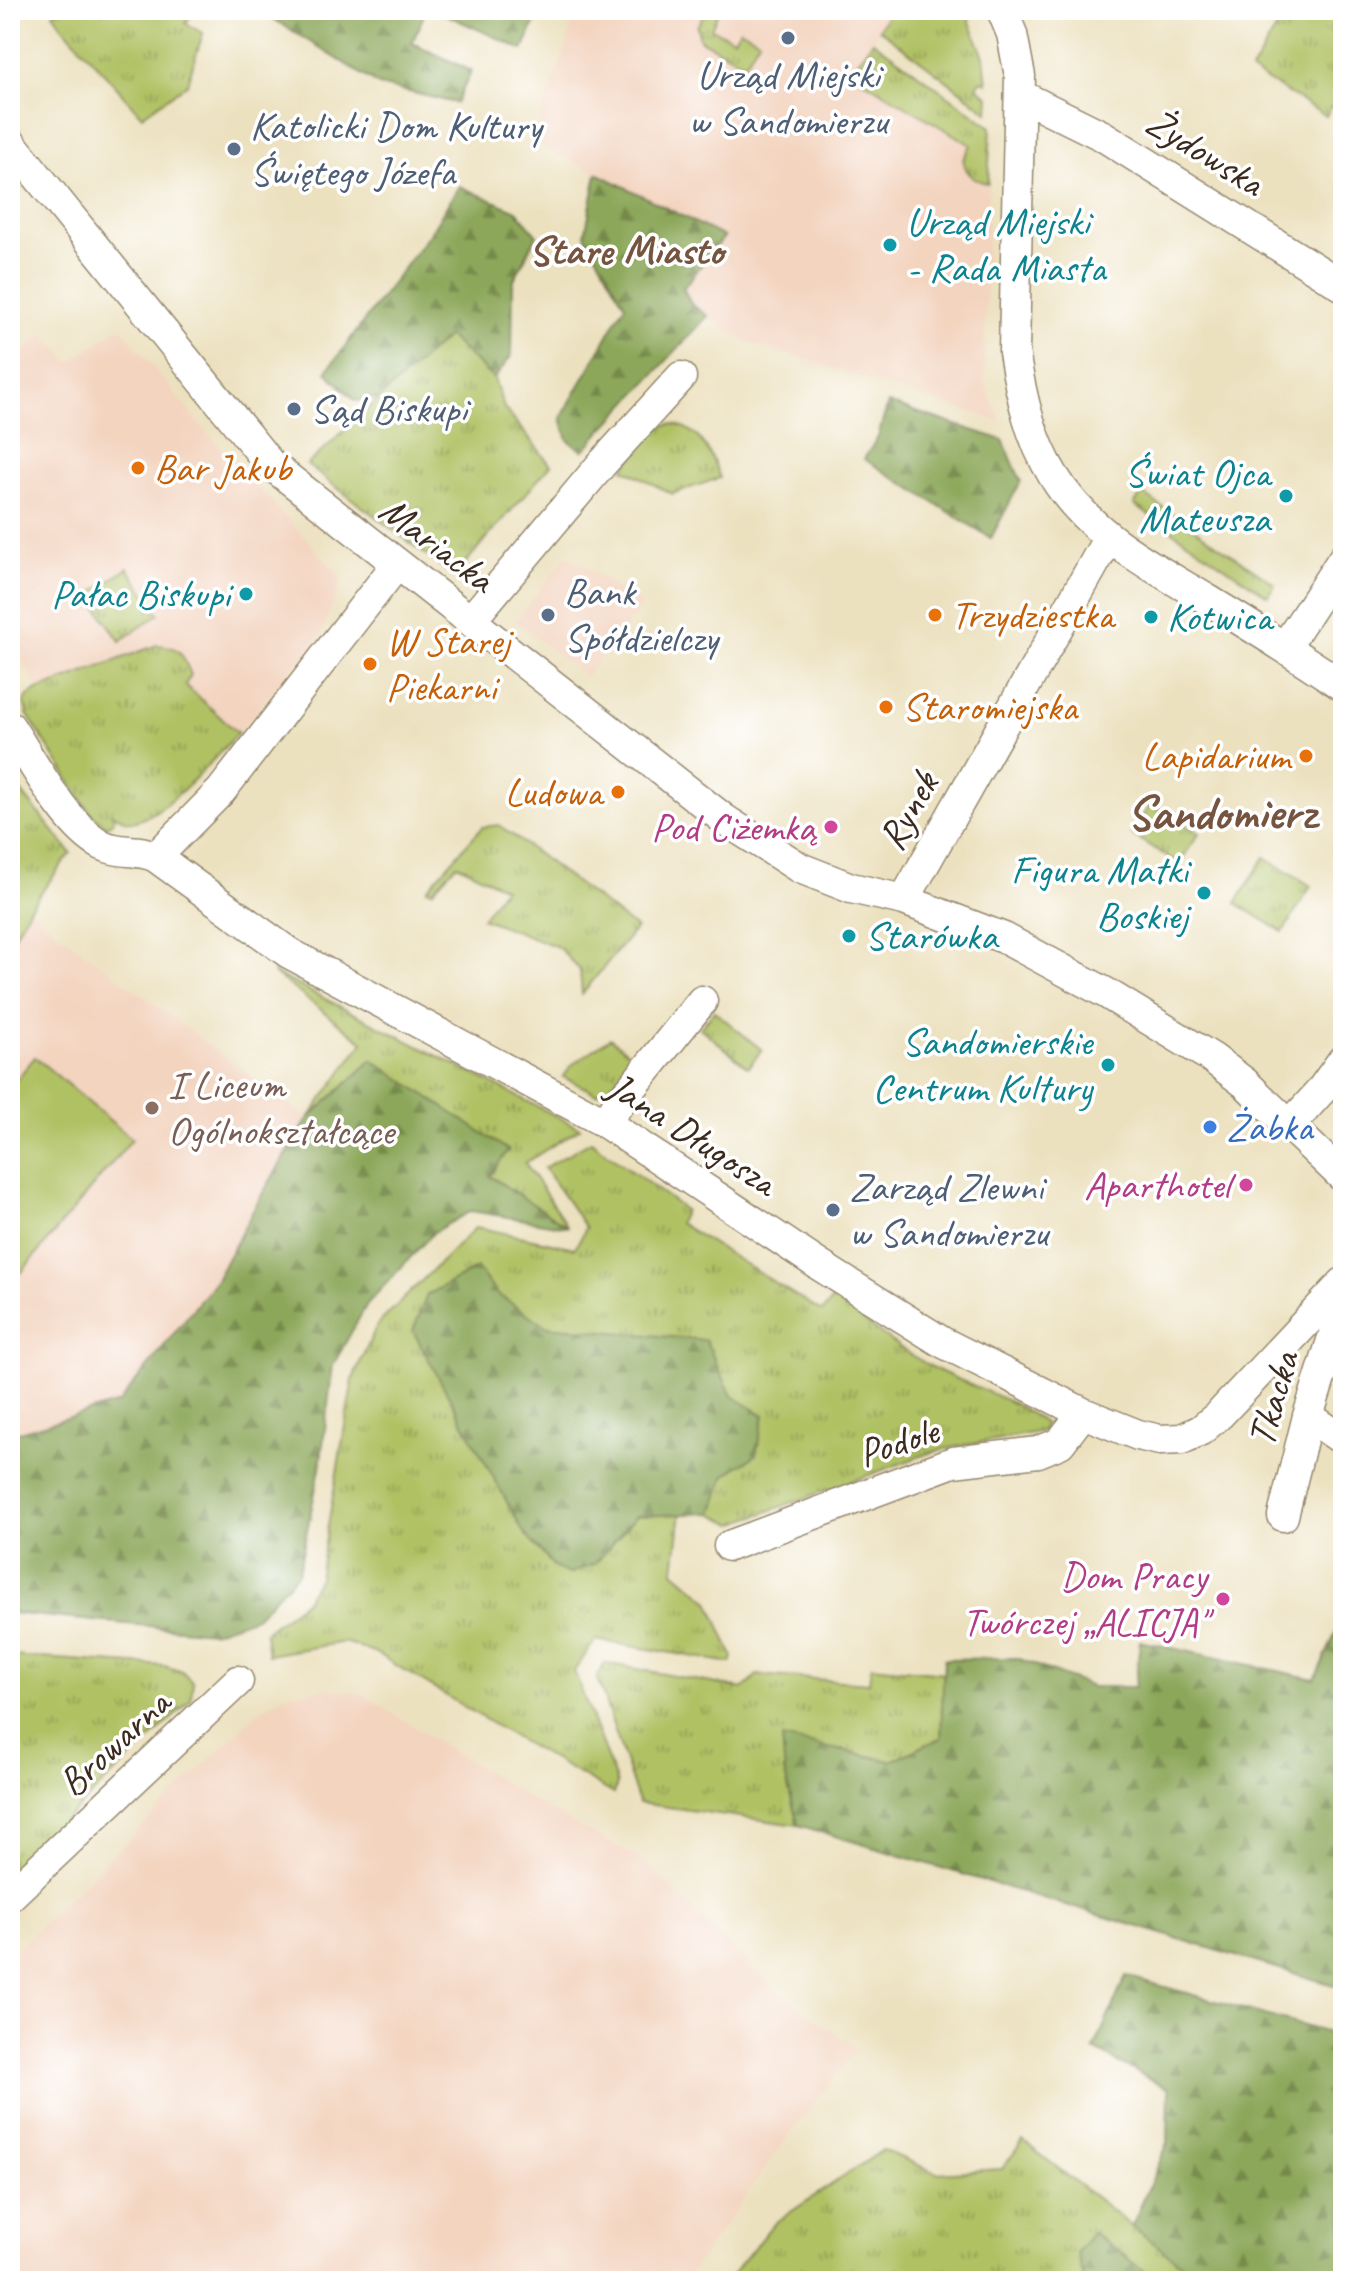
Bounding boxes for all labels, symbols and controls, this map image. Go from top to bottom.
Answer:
marker: Urząd Miejski w Sandomierzu [779,29,797,47]
place label: Urząd Miejski w Sandomierzu [688,50,890,146]
street label: Żydowska [1137,97,1276,209]
place label: Katolicki Dom Kultury Świętego Józefa [250,101,545,197]
marker: Katolicki Dom Kultury Świętego Józefa [225,140,243,158]
place label: Urząd Miejski - Rada Miasta [906,197,1108,293]
district label: Stare Miasto [529,224,727,277]
marker: Urząd Miejski - Rada Miasta [881,236,899,254]
place label: Sąd Biskupi [310,384,471,434]
marker: Sąd Biskupi [285,400,303,418]
place label: Bar Jakub [154,443,294,493]
place label: Świat Ojca Mateusza [1124,448,1274,544]
marker: Bar Jakub [129,459,147,477]
street label: Mariacka [370,485,506,605]
marker: Świat Ojca Mateusza [1277,487,1295,505]
place label: Bank Spółdzielczy [564,567,721,663]
place label: Pałac Biskupi [51,569,235,619]
marker: Pałac Biskupi [237,585,255,603]
place label: Trzydziestka [951,590,1117,640]
place label: Kotwica [1167,592,1275,642]
marker: Bank Spółdzielczy [539,606,557,624]
marker: Trzydziestka [926,606,944,624]
marker: Kotwica [1142,608,1160,626]
place label: W Starej Piekarni [386,616,514,712]
marker: W Starej Piekarni [361,655,379,673]
place label: Staromiejska [902,682,1080,732]
marker: Staromiejska [877,698,895,716]
place label: Lapidarium [1142,731,1294,781]
marker: Lapidarium [1297,747,1315,765]
street label: Rynek [866,761,951,859]
place label: Ludowa [505,767,606,817]
marker: Ludowa [609,783,627,801]
district label: Sandomierz [1127,783,1320,843]
place label: Pod Ciżemką [651,802,818,852]
marker: Pod Ciżemką [822,818,840,836]
place label: Figura Matki Boskiej [1011,845,1193,941]
marker: Figura Matki Boskiej [1195,884,1213,902]
place label: Starówka [865,911,1000,961]
marker: Starówka [840,927,858,945]
place label: Sandomierskie Centrum Kultury [872,1017,1095,1113]
marker: Sandomierskie Centrum Kultury [1099,1056,1117,1074]
place label: I Liceum Ogólnokształcące [168,1060,397,1156]
street label: Jana Długosza [597,1060,789,1209]
marker: I Liceum Ogólnokształcące [143,1099,161,1117]
place label: Żabka [1226,1102,1315,1152]
marker: Żabka [1201,1118,1219,1136]
place label: Aparthotel [1084,1160,1236,1210]
place label: Zarząd Zlewni w Sandomierzu [849,1162,1051,1258]
marker: Aparthotel [1237,1176,1255,1194]
marker: Zarząd Zlewni w Sandomierzu [824,1201,842,1219]
street label: Tkacka [1236,1343,1311,1452]
street label: Podole [852,1405,947,1478]
place label: Dom Pracy Twórczej „ALICJA" [962,1551,1215,1647]
marker: Dom Pracy Twórczej „ALICJA" [1214,1590,1232,1608]
street label: Browarna [48,1676,183,1807]

